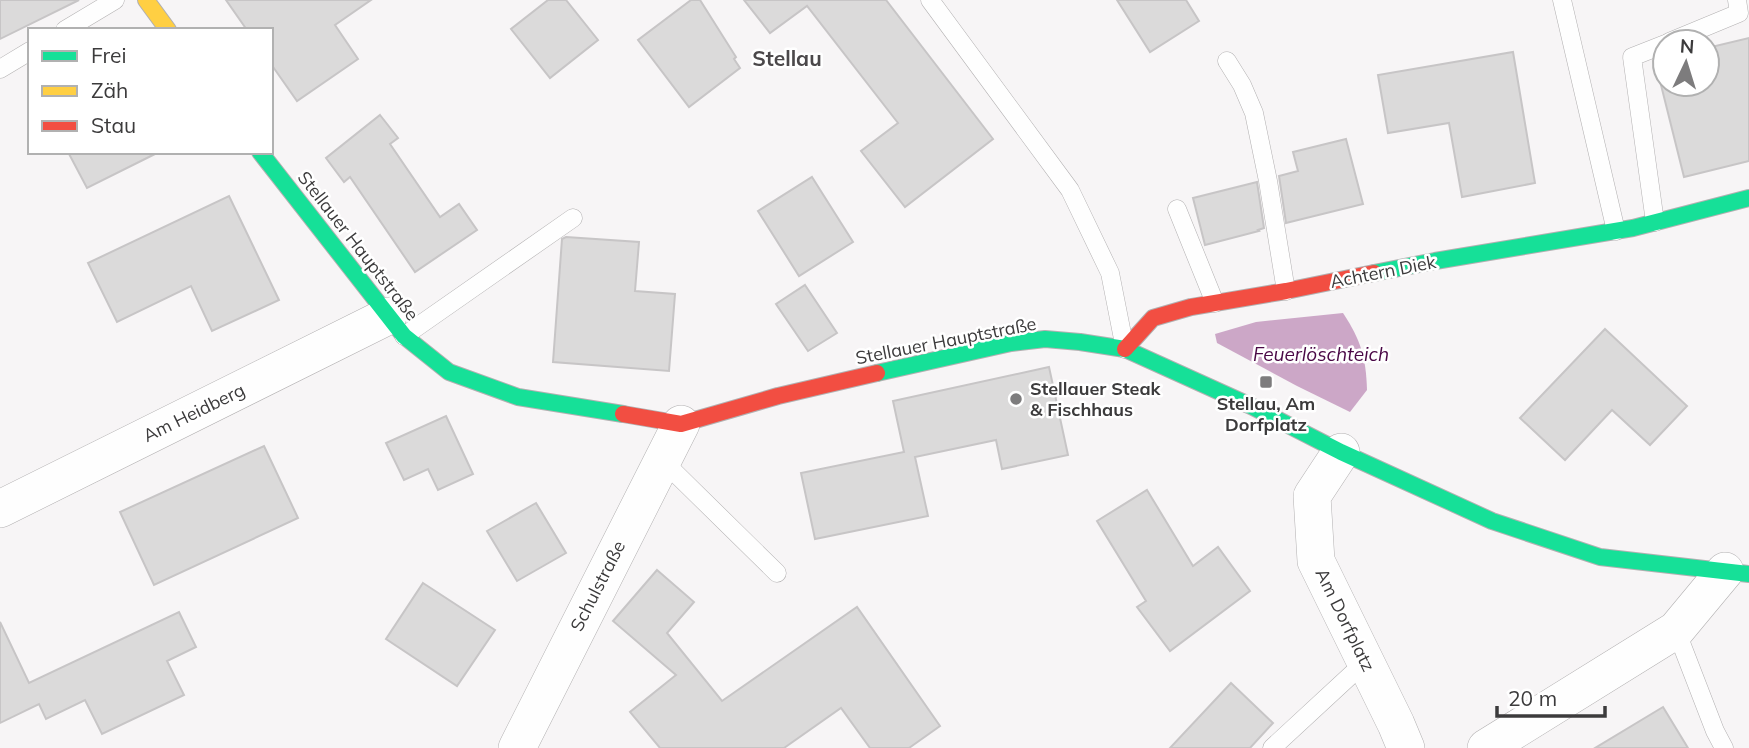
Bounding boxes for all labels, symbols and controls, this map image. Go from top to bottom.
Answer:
legend [28,28,273,154]
north arrow [1651,28,1721,98]
text: N [1679,34,1695,59]
text: Frei [91,42,127,68]
district label: Stellau [752,45,822,71]
text: Zäh [91,77,128,103]
text: Stau [91,112,136,138]
street label: Stellauer Hauptstraße [293,166,424,325]
street label: Achtern Diek [1328,250,1438,293]
street label: Stellauer Hauptstraße [854,312,1038,369]
water label: Feuerlöschteich [1253,342,1389,366]
marker: Stellau, Am Dorfplatz [1258,374,1274,390]
place label: Stellauer Steak & Fischhaus [1030,377,1162,421]
street label: Am Heidberg [139,378,248,447]
marker: Stellauer Steak & Fischhaus [1008,391,1024,407]
place label: Stellau, Am Dorfplatz [1217,392,1315,436]
street label: Schulstraße [565,536,630,635]
street label: Am Dorfplatz [1311,564,1380,675]
scale bar [1497,674,1606,718]
text: 20 m [1508,685,1557,711]

